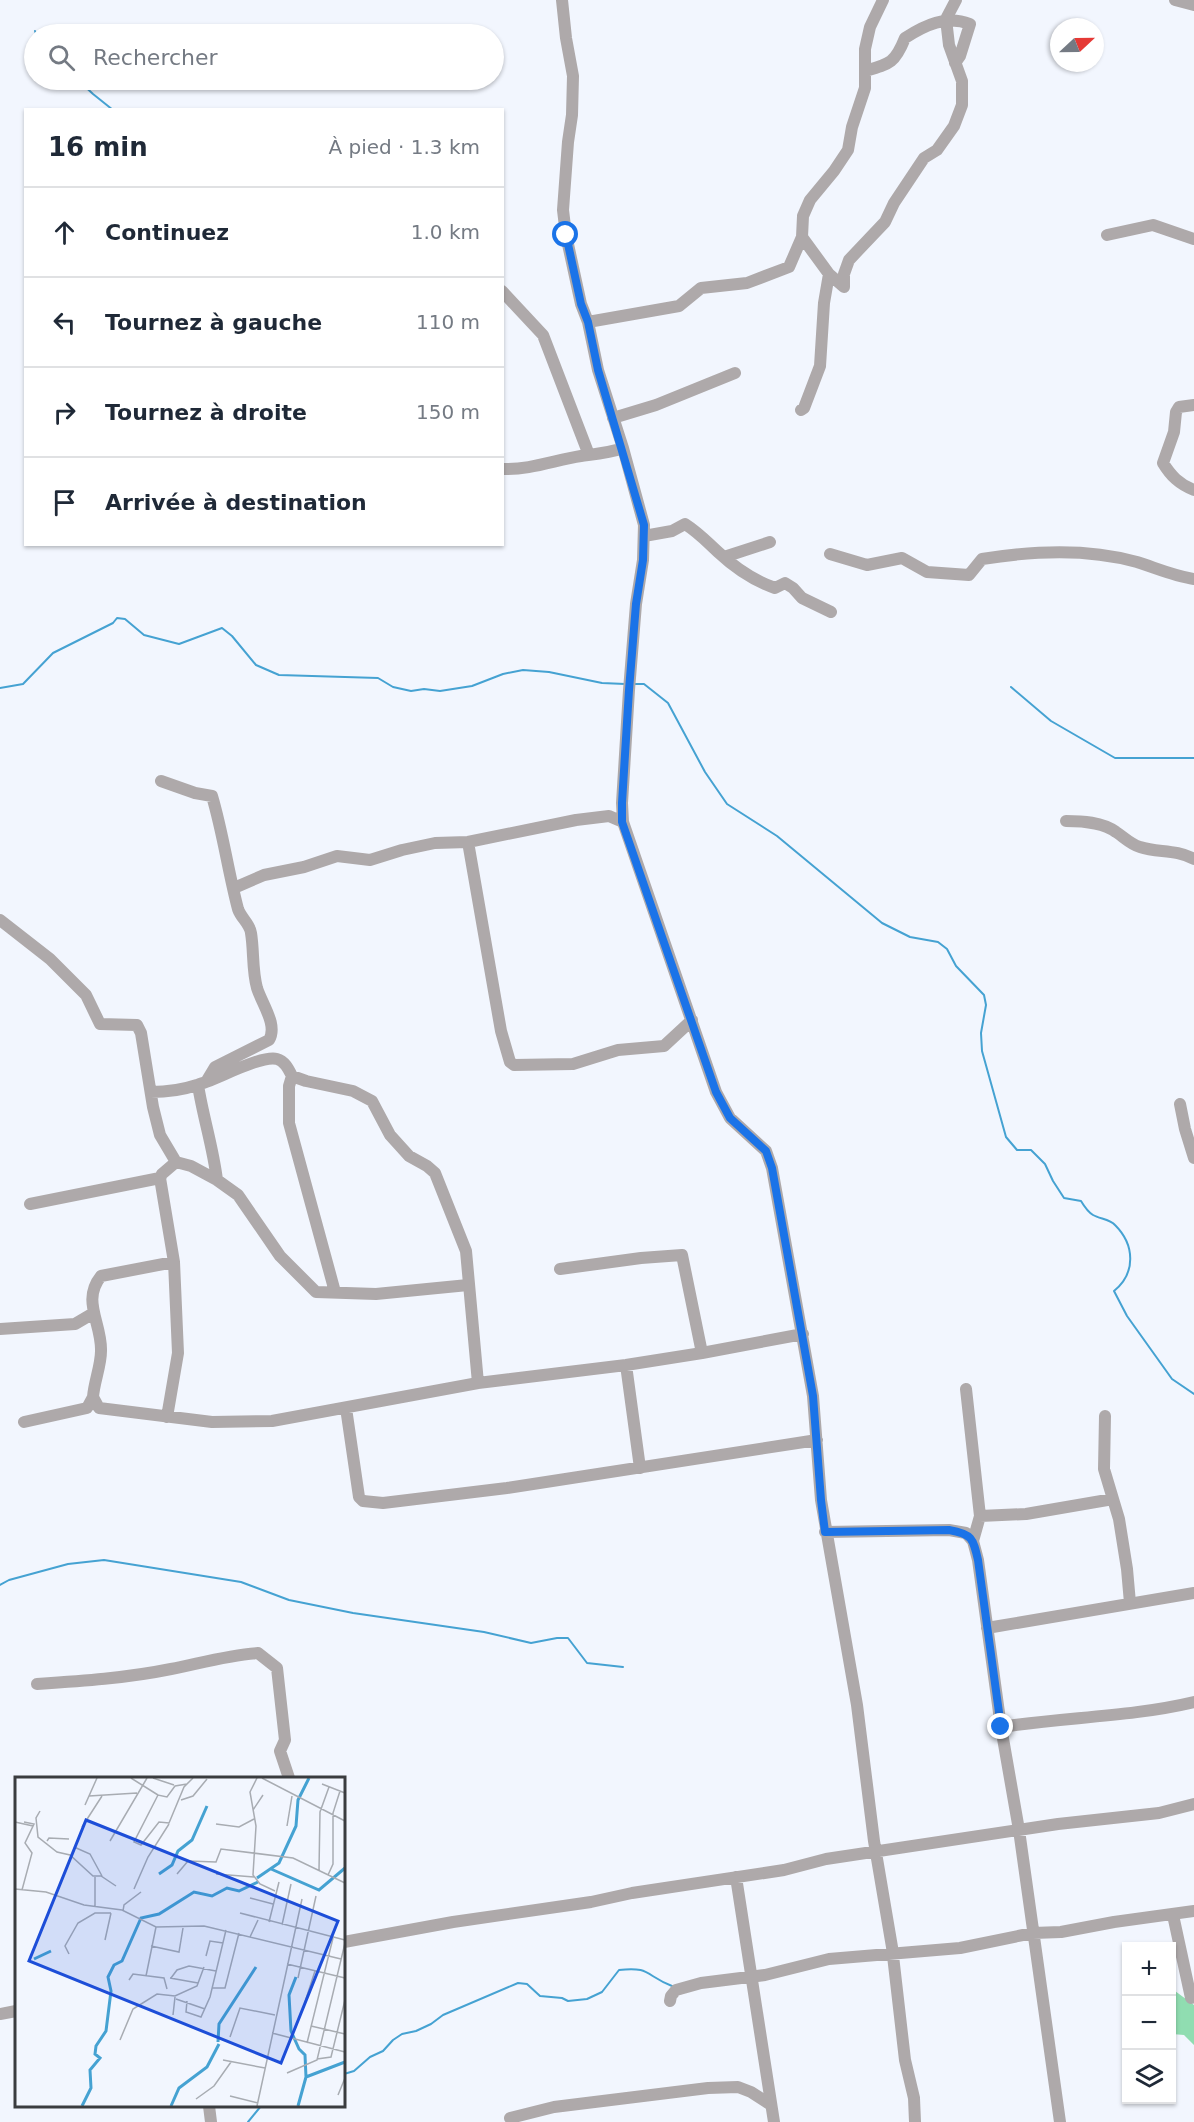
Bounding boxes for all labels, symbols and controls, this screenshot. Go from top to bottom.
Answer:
north arrow [1050,18,1104,72]
search box [24,24,504,90]
icon: search [45,41,78,74]
text: Rechercher [93,45,218,70]
text: 16 min [48,132,148,162]
text: À pied · 1.3 km [328,135,480,159]
icon: ahead [48,216,81,249]
text: Continuez [105,220,229,245]
text: 1.0 km [411,220,480,244]
route start [552,221,578,247]
icon: left [48,306,81,339]
text: Tournez à gauche [105,310,322,335]
text: 110 m [416,310,480,334]
icon: right [48,396,81,429]
text: Tournez à droite [105,400,307,425]
text: 150 m [416,400,480,424]
icon: arrive [48,486,81,519]
text: Arrivée à destination [105,490,367,515]
route end [987,1713,1013,1739]
inset map [15,1777,345,2107]
map controls [1122,1942,1176,2104]
button: + [1122,1942,1176,1996]
button: − [1122,1996,1176,2050]
button: layers [1122,2050,1176,2104]

